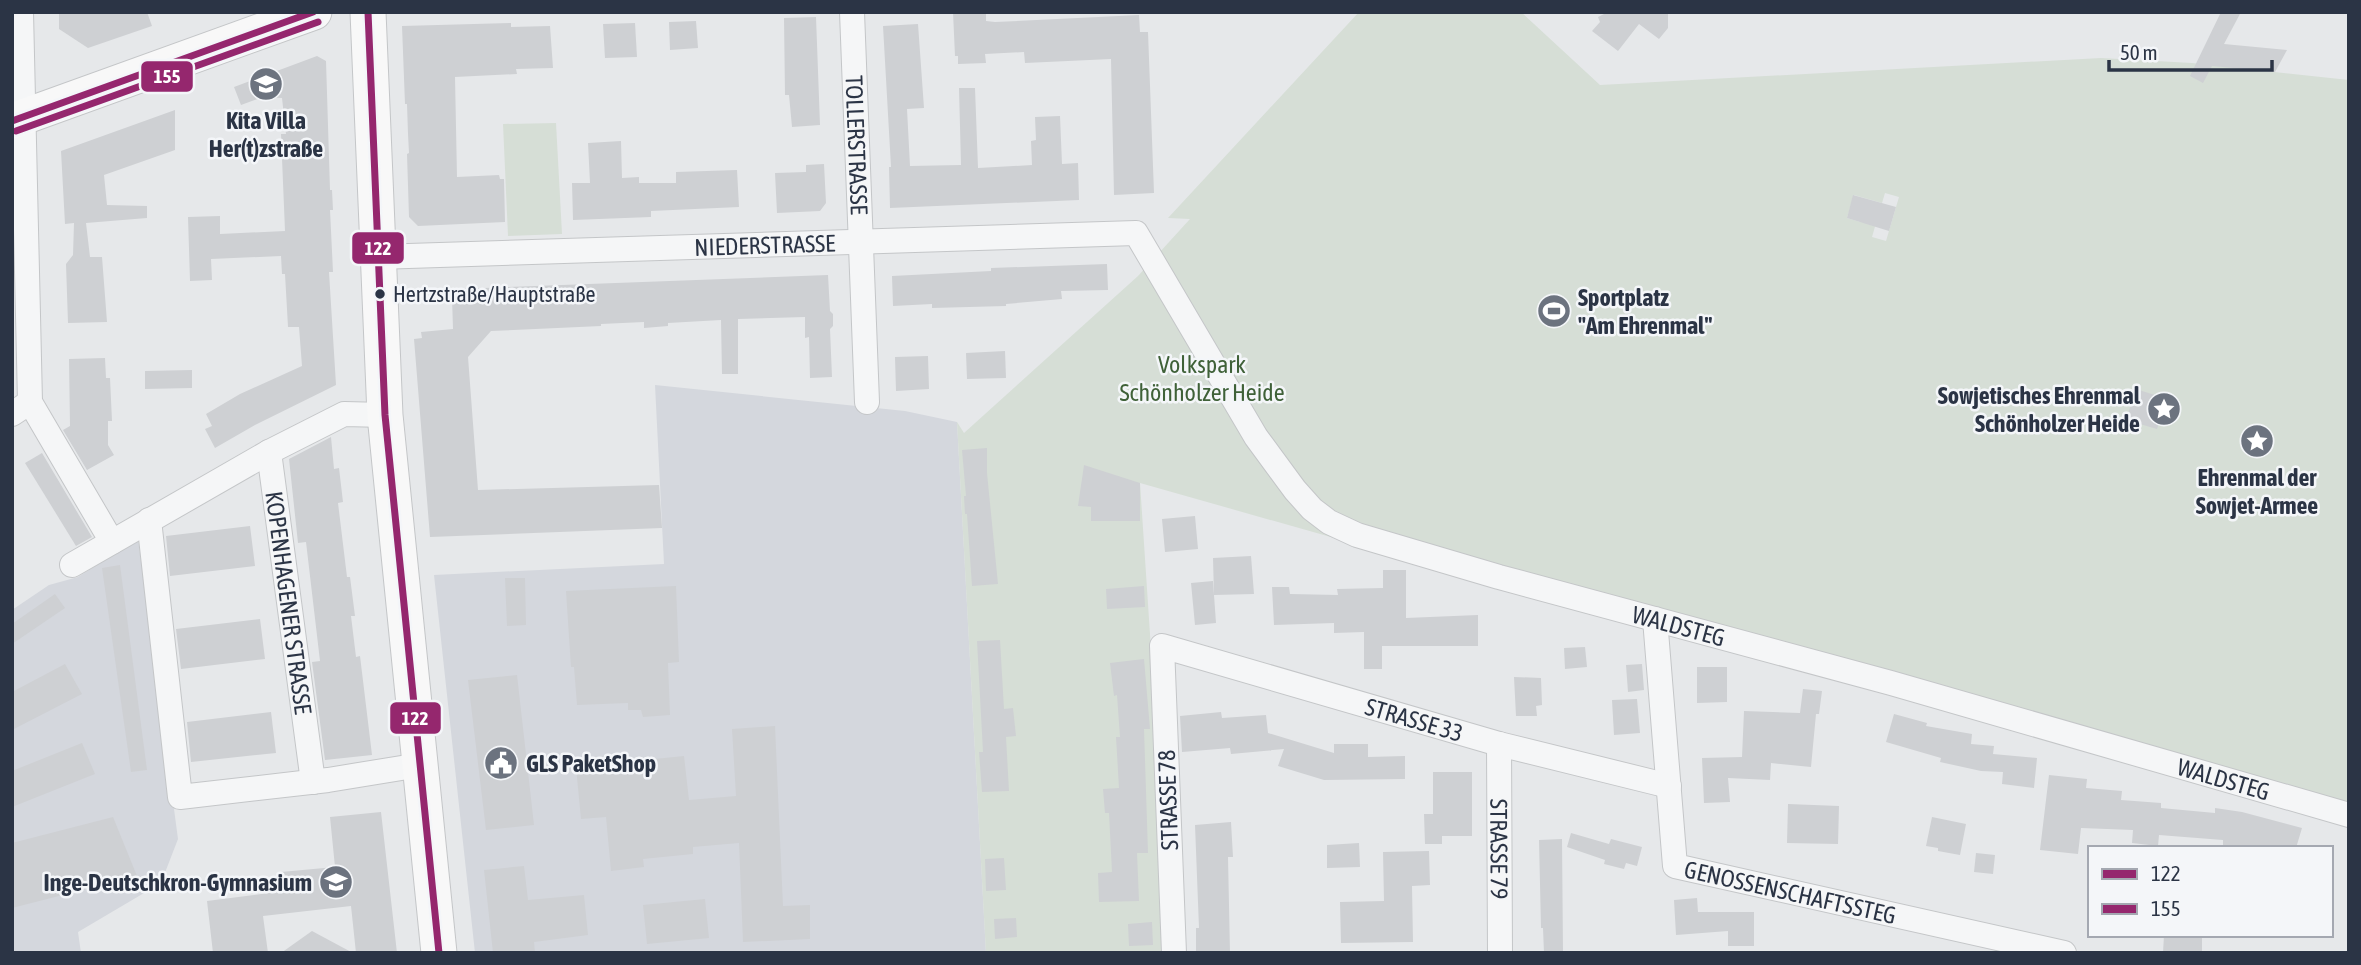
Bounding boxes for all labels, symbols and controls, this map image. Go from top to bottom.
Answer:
scale bar [2109,28,2272,72]
text: 50 m [2120,40,2158,64]
line badge: 155 [140,60,194,93]
text: 155 [154,65,180,87]
school or university icon: Kita Villa Her(t)zstraße [247,65,285,103]
street label: TOLLERSTRASSE [841,75,873,215]
place label: Kita Villa Her(t)zstraße [209,107,323,162]
street label: NIEDERSTRASSE [694,229,836,260]
line badge: 122 [351,231,405,265]
text: 122 [365,237,391,259]
place label: Hertzstraße/Hauptstraße [393,281,596,307]
place label: Sportplatz "Am Ehrenmal" [1578,284,1712,339]
marker: Hertzstraße/Hauptstraße [373,287,387,301]
sports icon: Sportplatz "Am Ehrenmal" [1535,292,1573,330]
park label: Volkspark Schönholzer Heide [1119,351,1285,406]
place label: Sowjetisches Ehrenmal Schönholzer Heide [1938,382,2141,437]
place icon: Sowjetisches Ehrenmal Schönholzer Heide [2145,390,2183,428]
place icon: Ehrenmal der Sowjet-Armee [2238,422,2276,460]
place label: Ehrenmal der Sowjet-Armee [2196,464,2318,519]
street label: KOPENHAGENER STRASSE [261,490,317,716]
street label: WALDSTEG [1629,600,1728,651]
street label: STRASSE 33 [1362,692,1466,746]
line badge: 122 [389,701,442,735]
text: 122 [402,707,428,729]
public building icon: GLS PaketShop [482,744,520,782]
street label: STRASSE 78 [1153,749,1183,851]
place label: GLS PaketShop [526,750,656,777]
street label: WALDSTEG [2174,753,2273,805]
street label: STRASSE 79 [1486,799,1513,899]
legend [2088,846,2333,937]
street label: GENOSSENSCHAFTSSTEG [1682,855,1899,929]
text: 122 [2151,861,2181,885]
school or university icon: Inge-Deutschkron-Gymnasium [317,863,355,901]
place label: Inge-Deutschkron-Gymnasium [44,869,312,896]
text: 155 [2151,896,2181,920]

